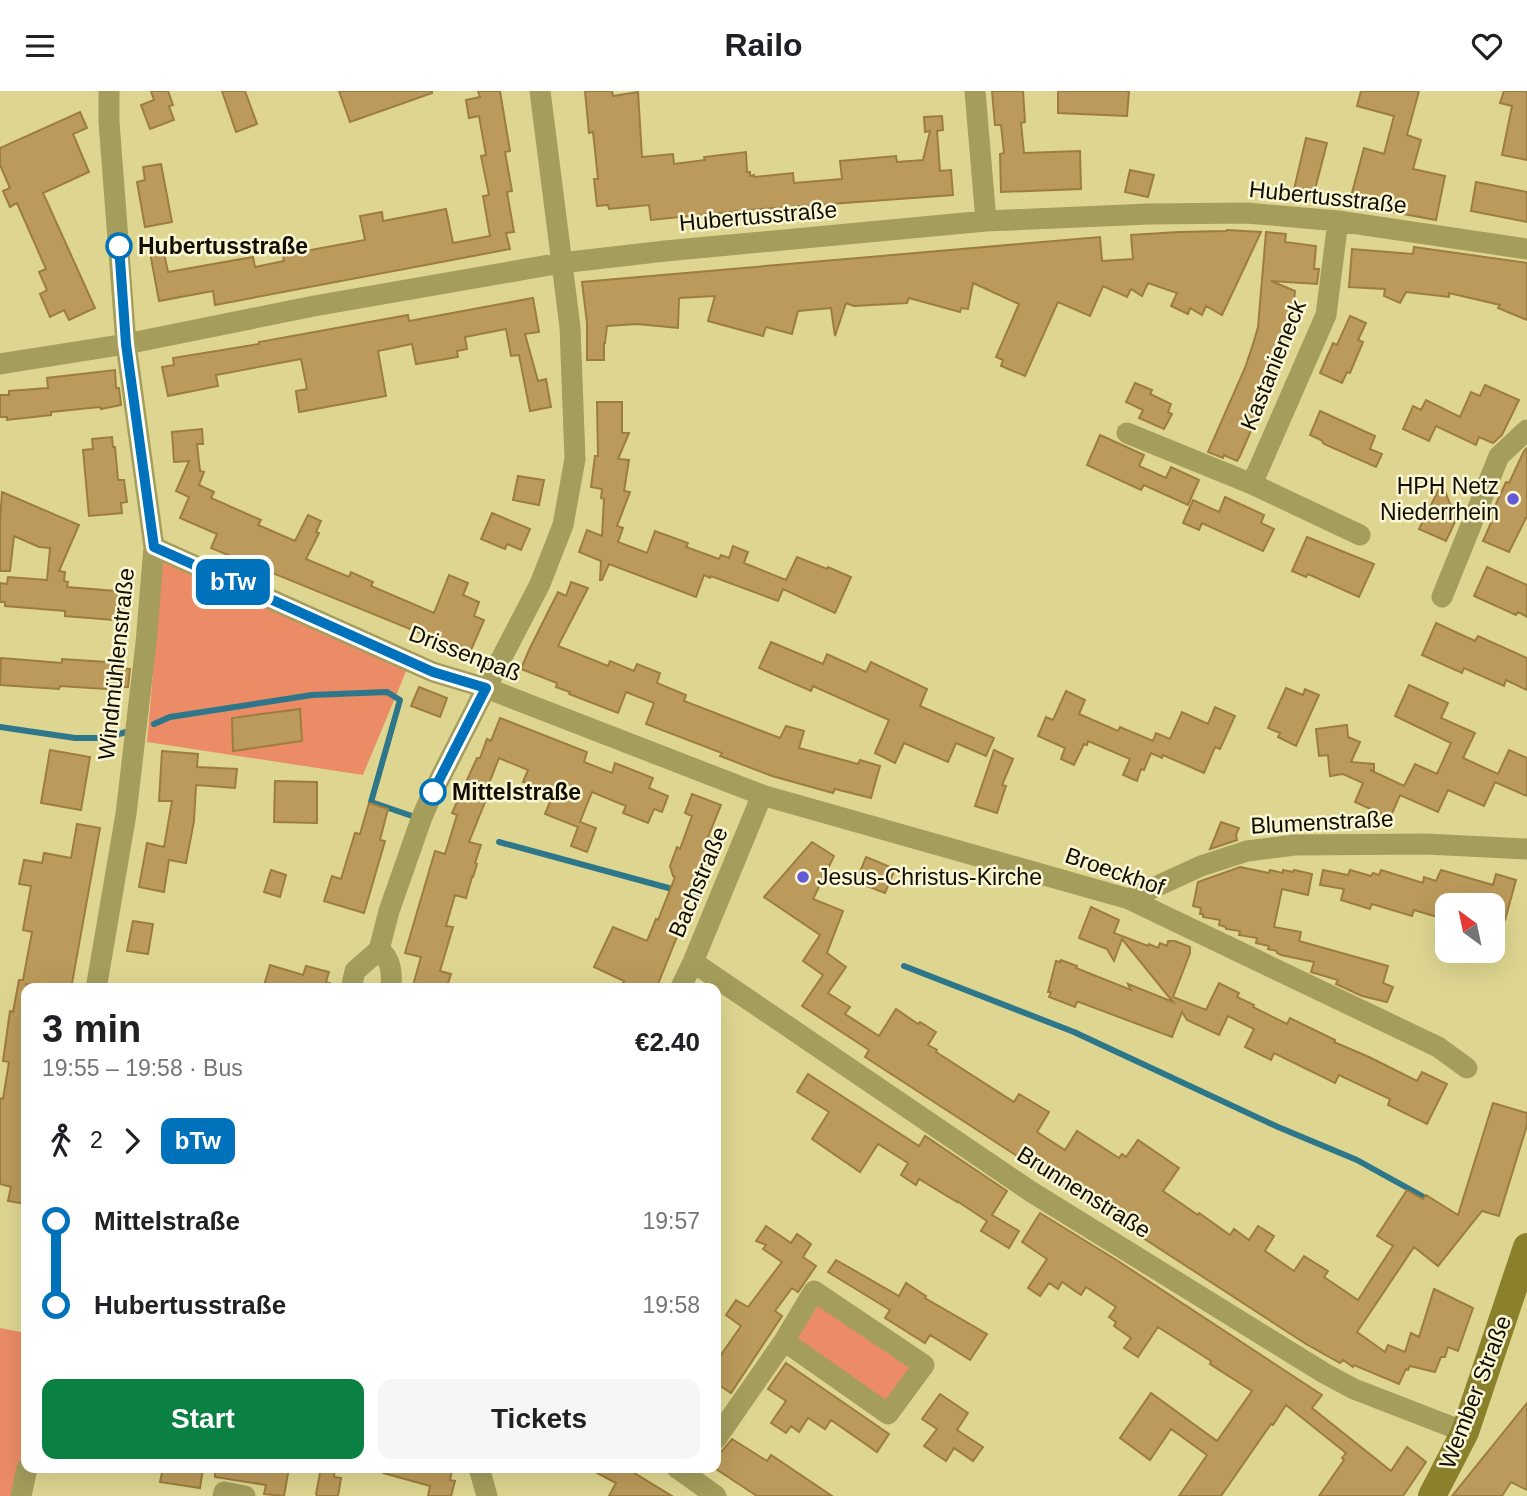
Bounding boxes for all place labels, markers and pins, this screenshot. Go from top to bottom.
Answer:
marker: Hubertusstraße [106,233,132,259]
place label: Hubertusstraße [138,233,308,259]
place label: HPH Netz Niederrhein [1380,473,1499,525]
marker: HPH Netz Niederrhein [1505,491,1521,507]
marker: Mittelstraße [420,779,446,805]
place label: Mittelstraße [452,779,581,805]
place label: Jesus-Christus-Kirche [817,864,1042,890]
marker: Jesus-Christus-Kirche [795,869,811,885]

